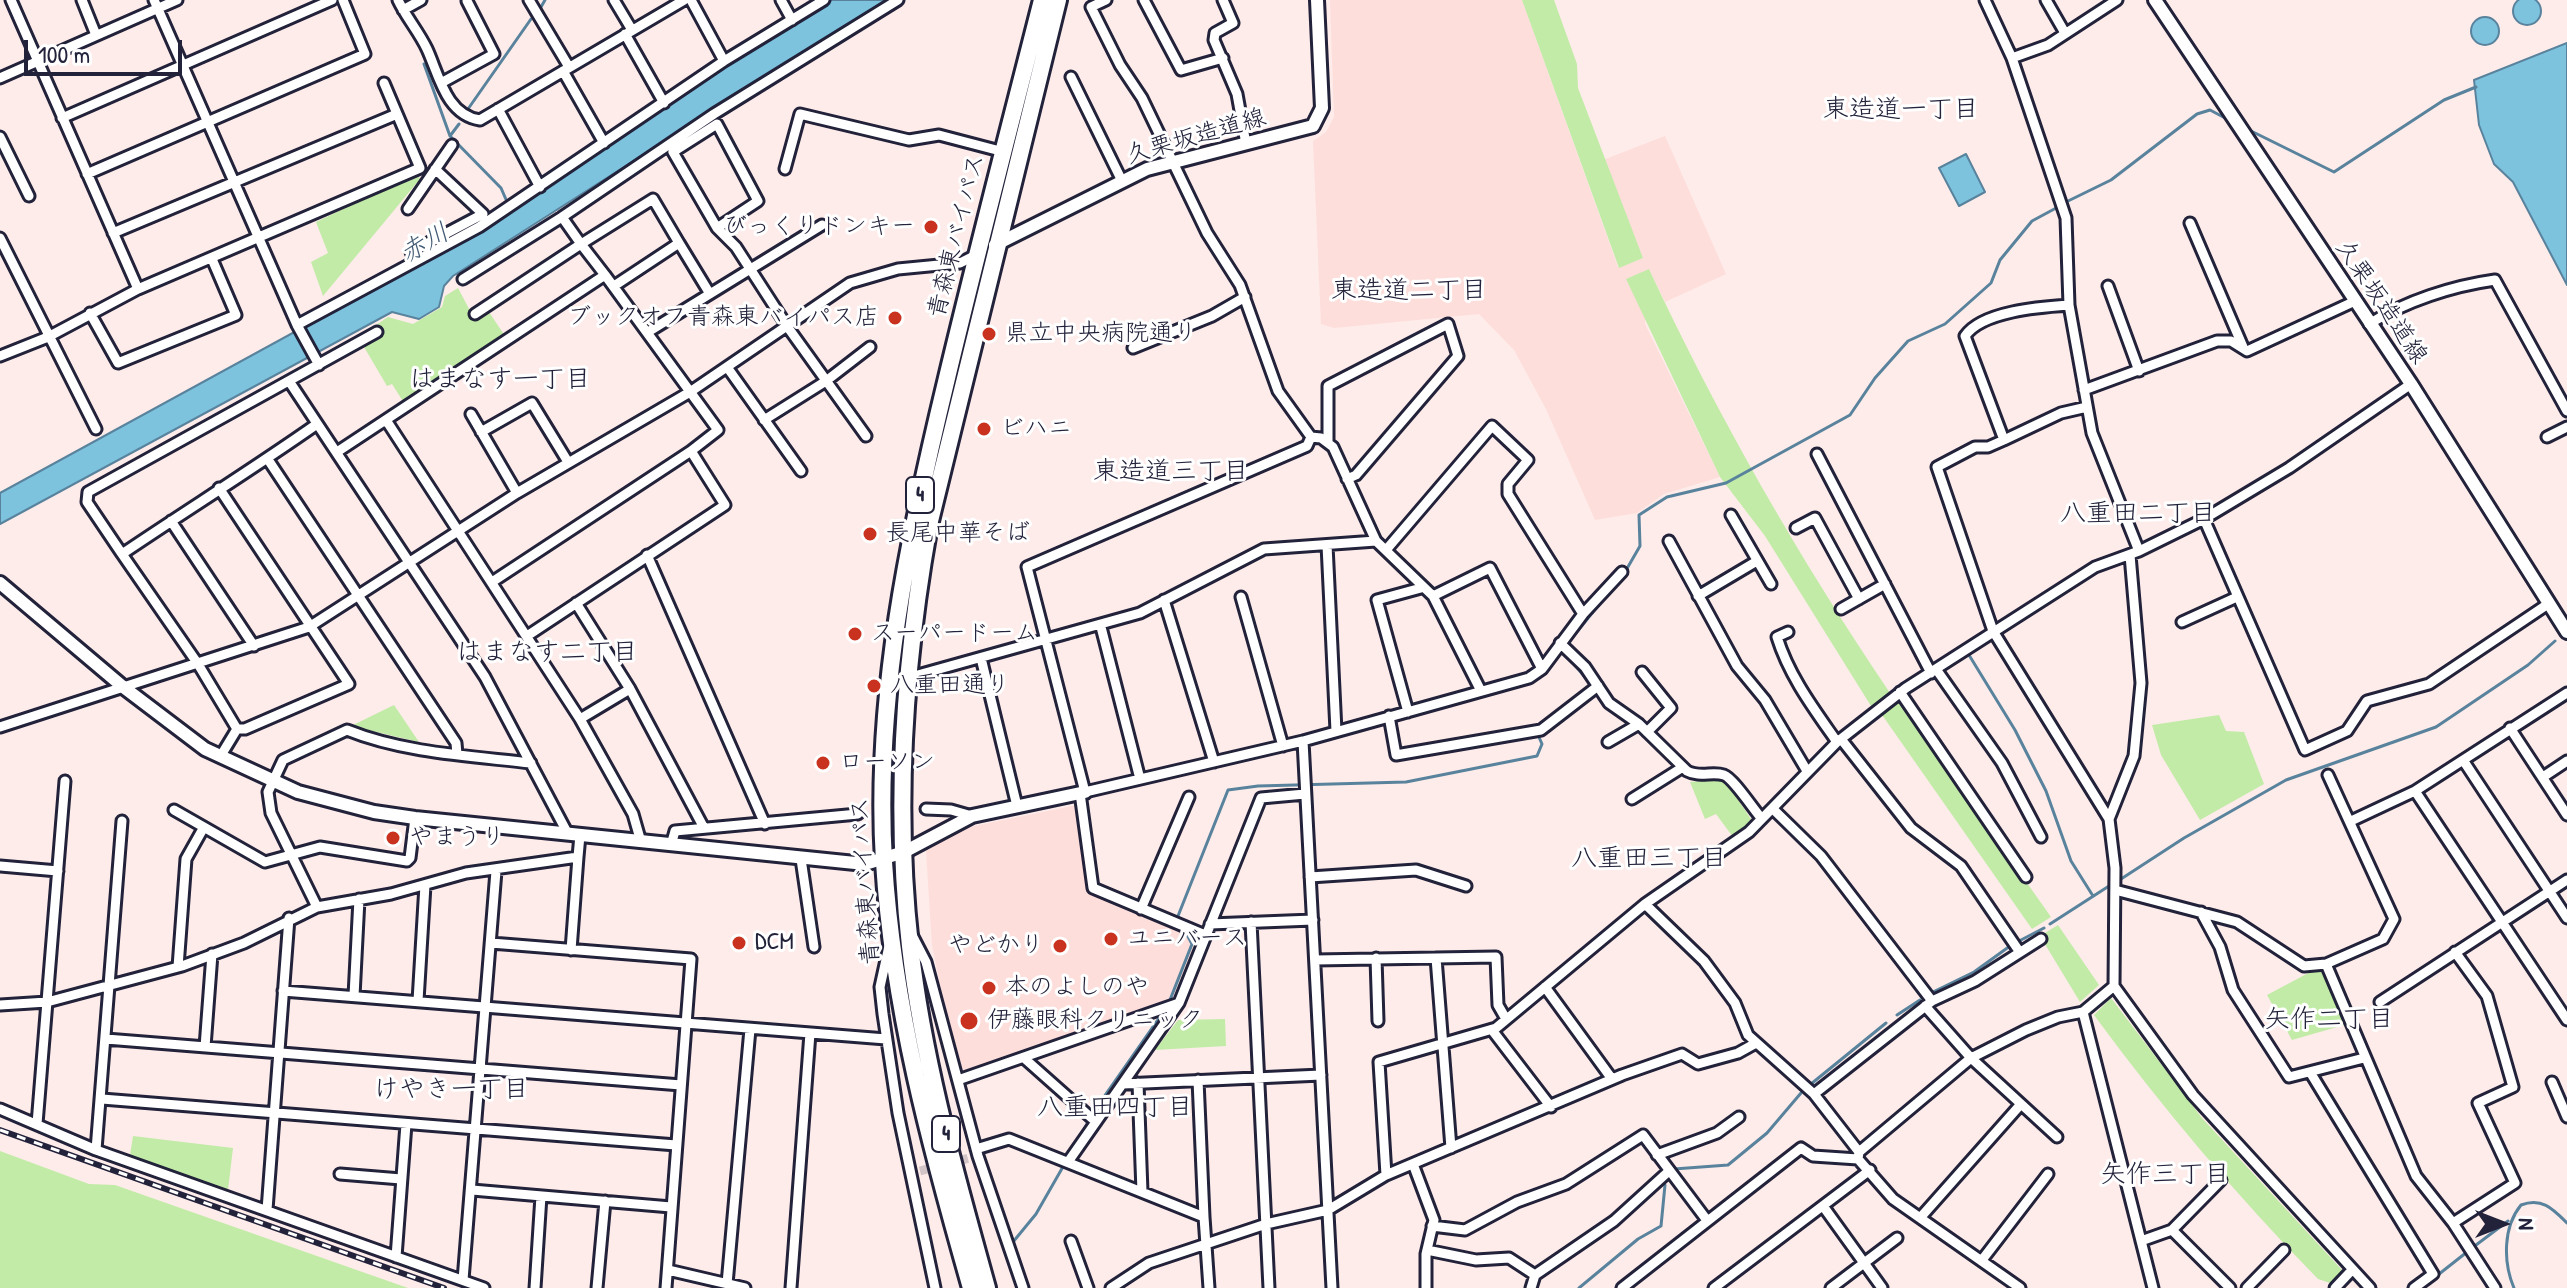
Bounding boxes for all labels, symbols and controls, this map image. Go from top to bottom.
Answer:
scale bar [28,24,186,74]
text: 100 m [38,38,90,70]
district label: 東造道一丁目 [1823,94,1979,126]
street label: 久栗坂造道線 [1123,103,1269,171]
street label: 青森東バイパス [923,151,991,321]
place label: びっくりドンキー [723,213,915,241]
water label: 赤川 [395,217,455,271]
marker: びっくりドンキー [922,218,940,236]
street label: 久栗坂造道線 [2329,234,2433,370]
district label: 東造道二丁目 [1331,275,1487,307]
place label: ブックオフ青森東バイパス店 [567,304,879,332]
marker: ブックオフ青森東バイパス店 [886,309,904,327]
place label: 県立中央病院通り [1005,320,1197,348]
marker: 県立中央病院通り [980,325,998,343]
district label: はまなす一丁目 [409,364,591,396]
place label: ビハニ [1000,415,1072,443]
marker: ビハニ [975,420,993,438]
district label: 東造道三丁目 [1093,456,1249,488]
road number: 4 [906,477,934,513]
district label: 八重田二丁目 [2060,498,2216,530]
place label: 長尾中華そば [886,520,1030,548]
marker: 長尾中華そば [861,525,879,543]
place label: スーパードーム [871,620,1038,648]
marker: スーパードーム [846,625,864,643]
district label: はまなす二丁目 [456,637,638,669]
place label: 八重田通り [890,672,1010,700]
marker: 八重田通り [865,677,883,695]
place label: ローソン [839,749,935,777]
marker: ローソン [814,754,832,772]
street label: 青森東バイパス [846,796,886,966]
place label: やまうり [409,824,505,852]
marker: やまうり [384,829,402,847]
district label: 八重田三丁目 [1571,843,1727,875]
place label: ユニバース [1127,925,1247,953]
place label: DCM [755,929,794,957]
marker: ユニバース [1102,930,1120,948]
place label: やどかり [948,932,1044,960]
marker: DCM [730,934,748,952]
marker: やどかり [1051,937,1069,955]
place label: 本のよしのや [1005,974,1149,1002]
marker: 本のよしのや [980,979,998,997]
district label: 矢作二丁目 [2264,1004,2394,1036]
place label: 伊藤眼科クリニック [987,1007,1203,1035]
marker: 伊藤眼科クリニック [958,1010,980,1032]
district label: けやき一丁目 [373,1074,529,1106]
district label: 八重田四丁目 [1037,1092,1193,1124]
road number: 4 [932,1116,960,1152]
district label: 矢作三丁目 [2100,1159,2230,1191]
north arrow [2463,1184,2543,1264]
text: N [2512,1218,2542,1230]

